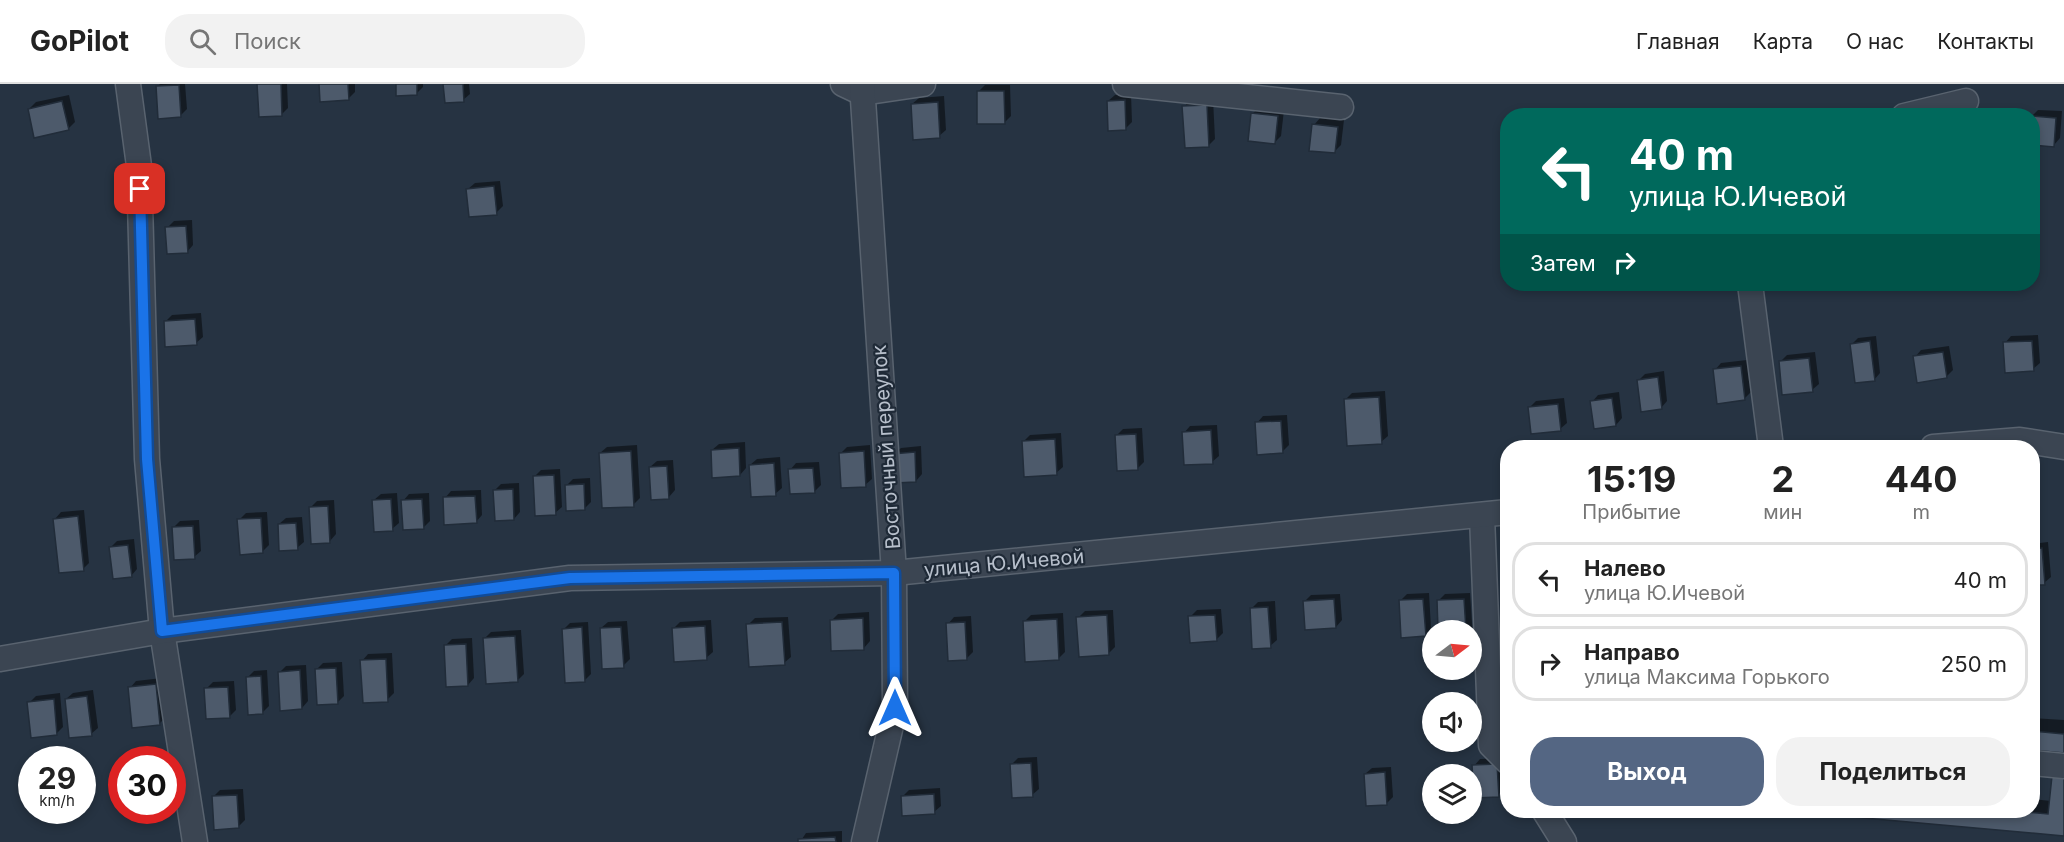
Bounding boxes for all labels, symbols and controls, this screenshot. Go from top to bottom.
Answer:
search box [165,14,585,68]
text: GoPilot [30,24,129,58]
icon: search [186,25,219,58]
text: Поиск [234,28,301,54]
text: Главная [1636,29,1720,54]
text: Карта [1753,29,1813,54]
text: О нас [1846,29,1904,54]
text: Контакты [1937,29,2034,54]
text: 40 m [1629,129,1734,180]
icon: left [1530,132,1608,210]
pin [114,163,165,214]
icon: arrive [123,172,156,205]
text: улица Ю.Ичевой [1629,180,1846,213]
icon: right [1608,246,1641,279]
text: Затем [1530,250,1596,276]
street label: Восточный переулок [867,344,905,550]
text: 15:19 [1587,457,1676,501]
text: 2 [1771,457,1794,501]
text: 440 [1885,457,1958,501]
text: Прибытие [1582,500,1681,524]
text: мин [1763,500,1802,524]
text: m [1912,500,1930,524]
street label: улица Ю.Ичевой [923,544,1085,582]
text: Налево [1584,555,1666,581]
icon: left [1533,563,1566,596]
text: 40 m [1953,567,2007,593]
text: улица Ю.Ичевой [1584,581,1745,605]
north arrow [1422,620,1482,680]
map controls [1422,620,1482,824]
text: Направо [1584,639,1680,665]
icon: right [1533,647,1566,680]
text: 250 m [1941,651,2007,677]
text: улица Максима Горького [1584,665,1830,689]
position arrow [863,676,927,740]
button: sound [1422,692,1482,752]
button: Выход [1530,737,1764,806]
button: Поделиться [1776,737,2010,806]
speed limit sign: 30 [108,746,186,824]
text: 29 [38,760,76,796]
button: layers [1422,764,1482,824]
text: km/h [39,791,75,810]

